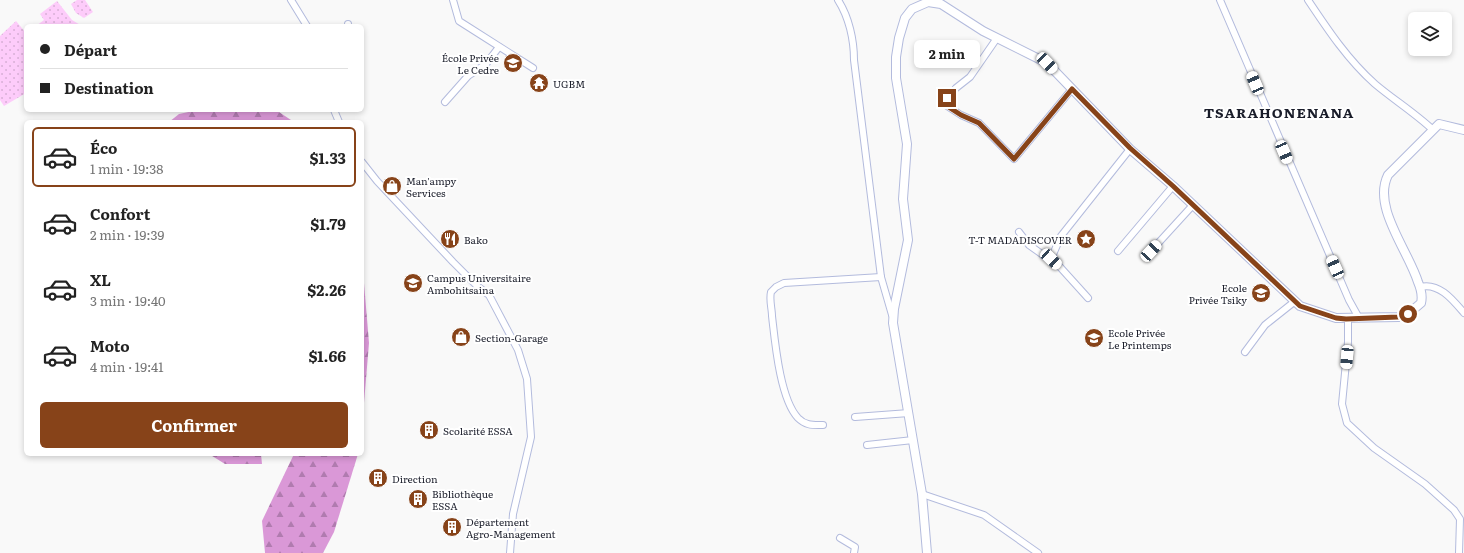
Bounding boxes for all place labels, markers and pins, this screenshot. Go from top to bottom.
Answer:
place label: École Privée Le Cedre [442,50,499,77]
school or university icon: École Privée Le Cedre [502,52,524,74]
temple icon: UGBM [528,72,550,94]
place label: UGBM [553,76,585,91]
place label: Man'ampy Services [406,173,456,200]
shop icon: Man'ampy Services [381,175,403,197]
restaurant icon: Bako [439,228,461,250]
place icon: T-T MADADISCOVER [1075,228,1097,250]
place label: Bako [464,232,488,247]
place label: T-T MADADISCOVER [968,232,1072,247]
place label: Campus Universitaire Ambohitsaina [427,270,531,297]
school or university icon: Campus Universitaire Ambohitsaina [402,272,424,294]
place label: Ecole Privée Tsiky [1189,280,1247,307]
school or university icon: Ecole Privée Tsiky [1250,282,1272,304]
place label: Ecole Privée Le Printemps [1108,325,1172,352]
shop icon: Section-Garage [450,326,472,348]
school or university icon: Ecole Privée Le Printemps [1083,327,1105,349]
place label: Section-Garage [475,330,548,345]
building icon: Scolarité ESSA [418,419,440,441]
place label: Scolarité ESSA [443,423,513,438]
building icon: Direction [367,467,389,489]
place label: Direction [392,471,438,486]
place label: Bibliothèque ESSA [432,486,493,513]
building icon: Bibliothèque ESSA [407,488,429,510]
place label: Département Agro-Management [466,514,556,541]
building icon: Département Agro-Management [441,516,463,538]

